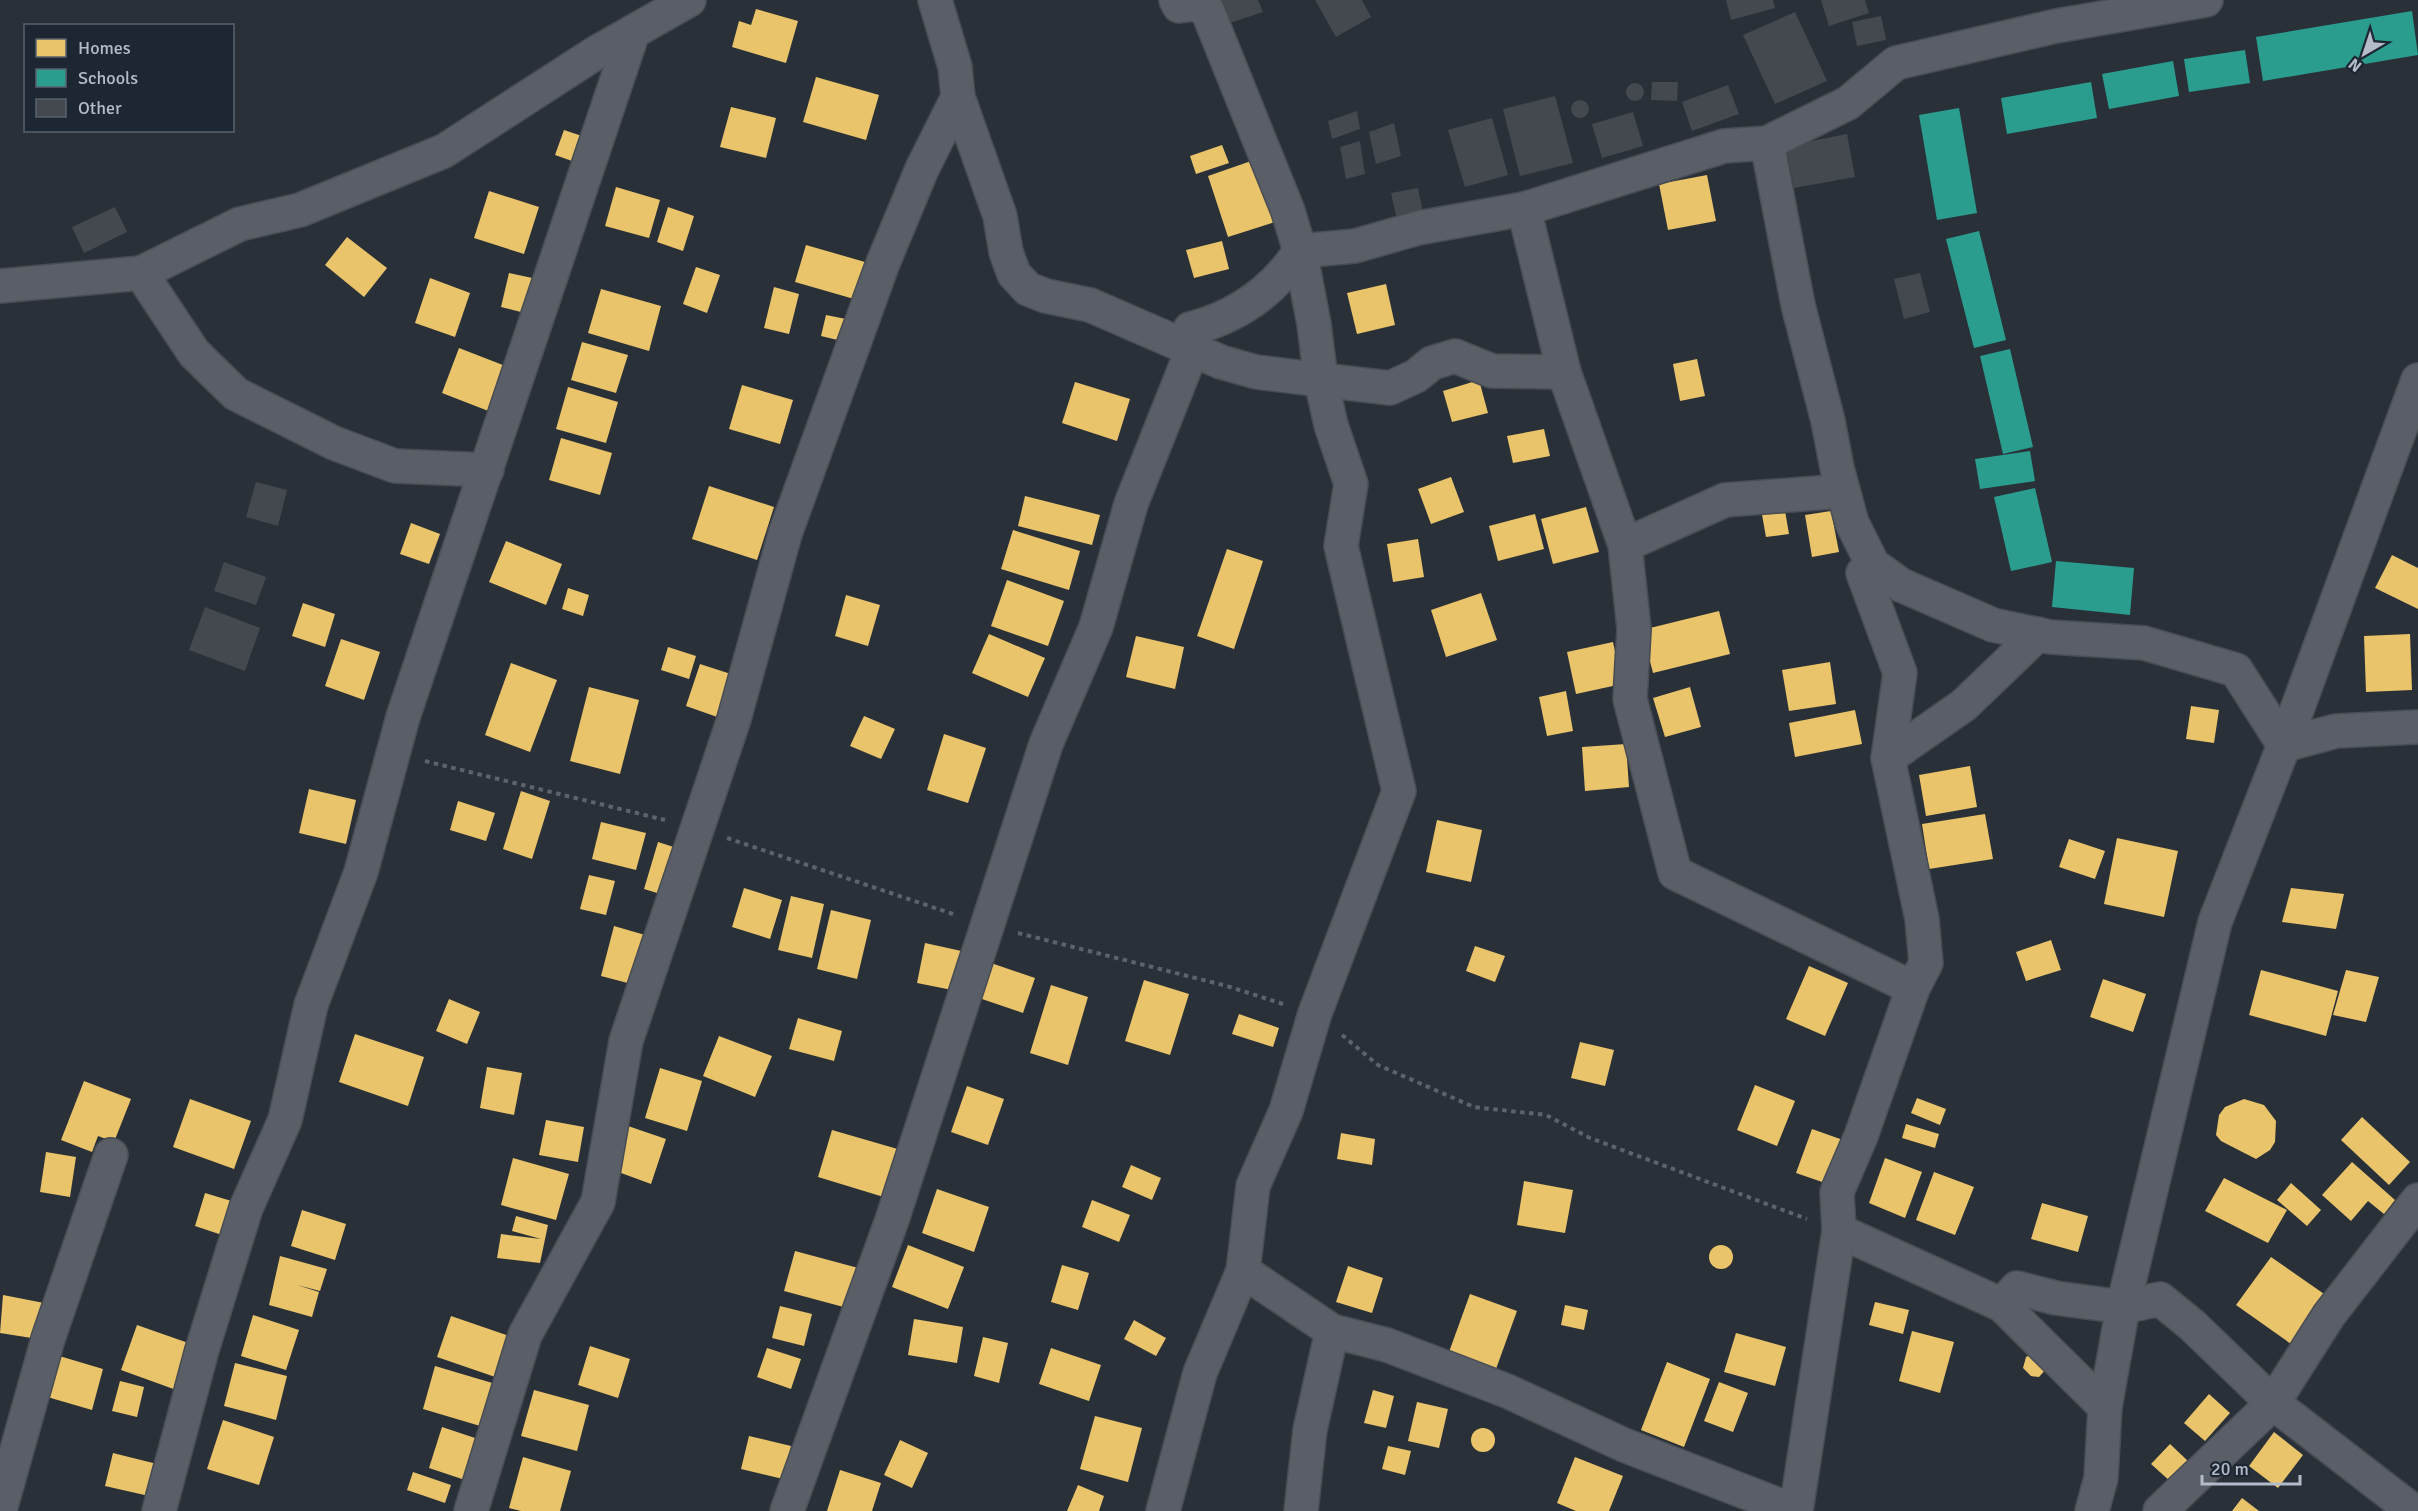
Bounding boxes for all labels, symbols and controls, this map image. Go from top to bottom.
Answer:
legend [24,24,234,132]
north arrow [2334,24,2394,84]
text: Homes [78,37,131,59]
text: N [2345,54,2366,76]
text: Schools [78,67,138,89]
text: Other [78,97,122,119]
scale bar [2202,1448,2300,1486]
text: 20 m [2211,1458,2249,1480]

